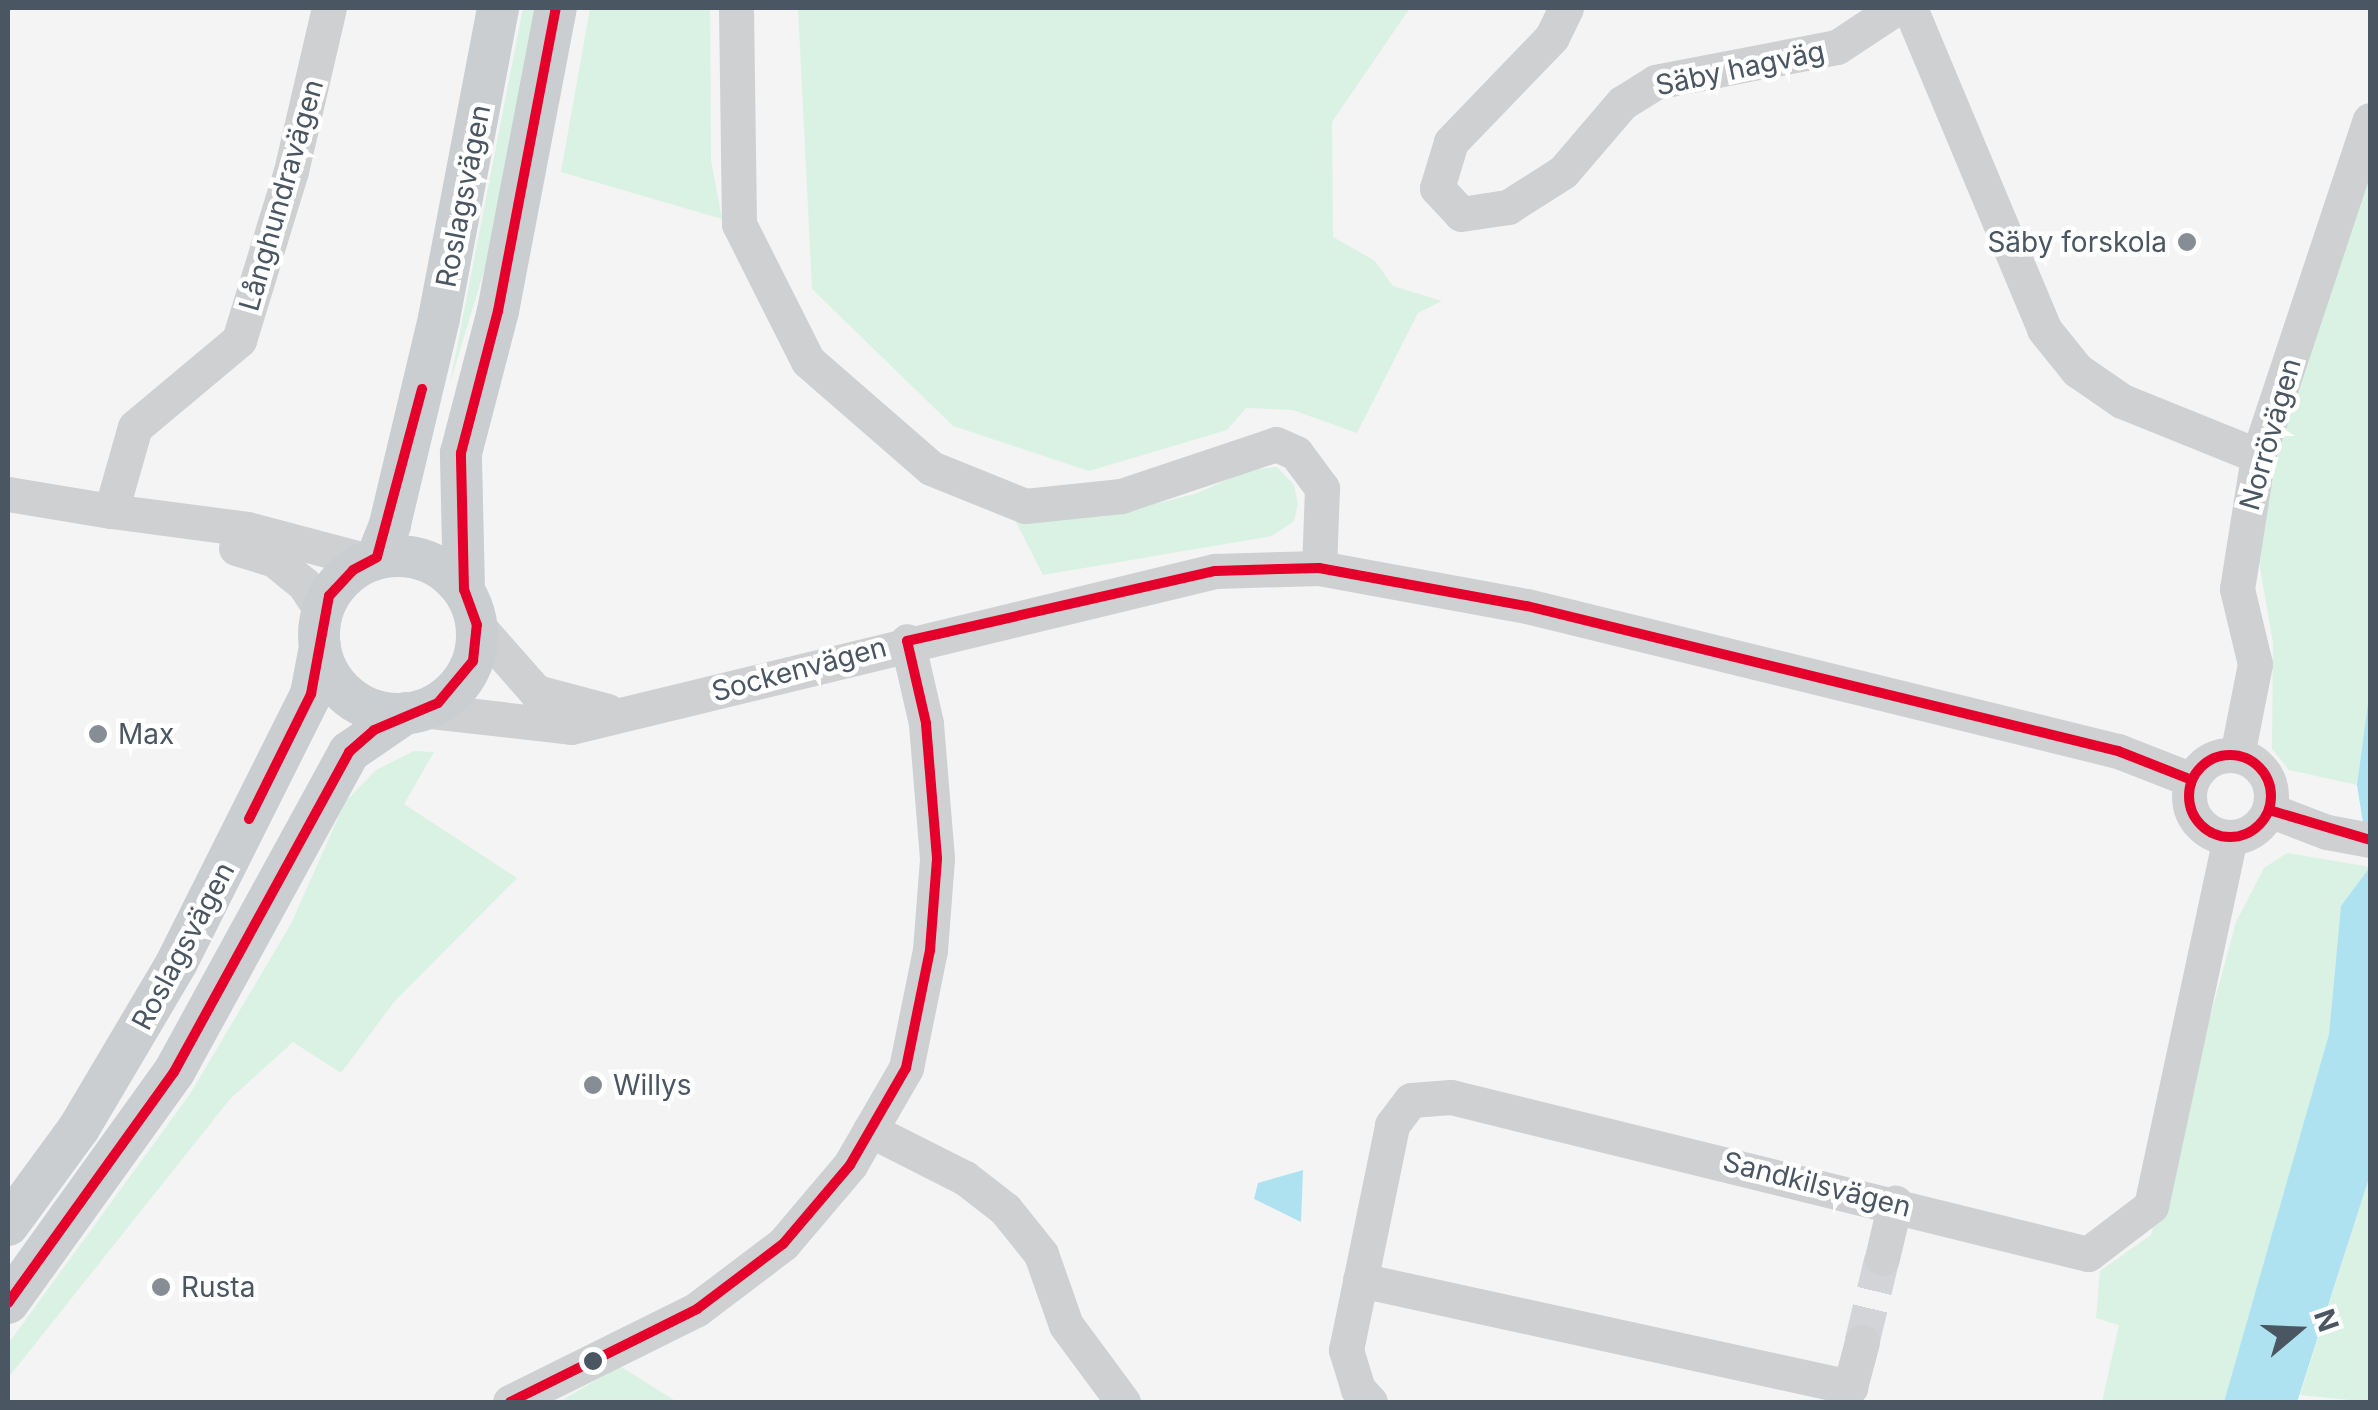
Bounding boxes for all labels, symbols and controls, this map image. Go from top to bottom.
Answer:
street label: Säby hagväg [1652,34,1828,102]
street label: Långhundravägen [232,75,330,315]
street label: Roslagsvägen [429,102,497,290]
place label: Säby forskola [1987,225,2167,259]
marker: Säby forskola [2176,231,2198,253]
street label: Norrövägen [2232,354,2308,514]
street label: Sockenvägen [708,630,890,708]
place label: Max [118,717,174,751]
marker: Max [87,723,109,745]
street label: Roslagsvägen [125,856,241,1036]
place label: Willys [613,1068,692,1102]
marker: Willys [582,1074,604,1096]
street label: Sandkilsvägen [1720,1144,1914,1224]
place label: Rusta [181,1270,255,1304]
marker: Rusta [150,1276,172,1298]
north arrow [2248,1280,2348,1380]
text: N [2307,1305,2346,1336]
unlabelled marker [583,1351,603,1371]

